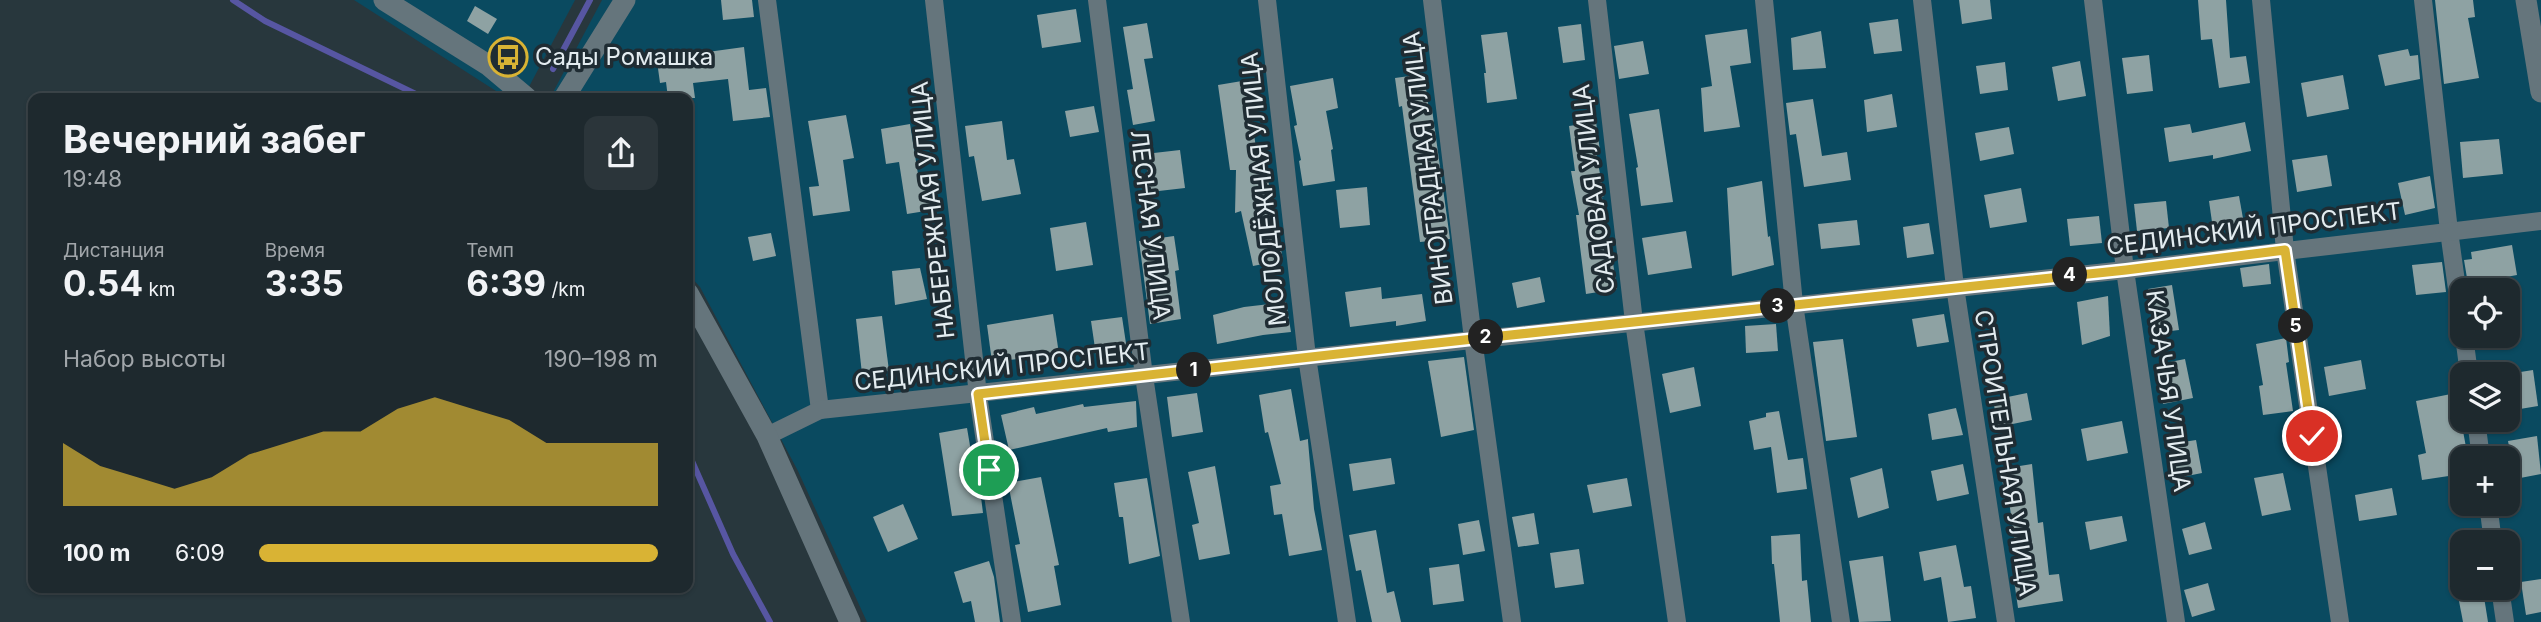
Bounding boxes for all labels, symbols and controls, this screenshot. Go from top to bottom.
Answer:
street label: ВИНОГРАДНАЯ УЛИЦА [1396,30,1459,306]
bus stop icon: Сады Ромашка [487,36,529,78]
place label: Сады Ромашка [535,42,713,71]
street label: МОЛОДЁЖНАЯ УЛИЦА [1235,51,1292,327]
street label: НАБЕРЕЖНАЯ УЛИЦА [905,80,960,340]
street label: САДОВАЯ УЛИЦА [1566,83,1621,296]
text: Вечерний забег [63,116,365,162]
button: share [584,116,658,190]
street label: ЛЕСНАЯ УЛИЦА [1124,128,1177,322]
text: 19:48 [63,165,122,193]
street label: СЕДИНСКИЙ ПРОСПЕКТ [2105,195,2403,261]
text: Дистанция [63,239,165,262]
text: Время [265,239,325,262]
text: Темп [466,239,514,262]
pin: 4 [2052,258,2088,292]
text: 0.54 [63,262,143,304]
text: 3:35 [265,262,344,304]
text: 6:39 [466,262,546,304]
text: 4 [2063,263,2076,286]
text: km [143,278,176,301]
text: /km [546,278,585,301]
map controls [2450,278,2520,600]
button: locate [2450,278,2520,348]
pin: 3 [1760,288,1796,324]
street label: КАЗАЧЬЯ УЛИЦА [2140,288,2197,494]
text: 3 [1771,294,1784,317]
street label: СТРОИТЕЛЬНАЯ УЛИЦА [1969,308,2042,598]
pin: 5 [2278,308,2314,344]
text: 5 [2289,314,2302,337]
pin: 2 [1468,320,1504,354]
text: 2 [1480,325,1491,348]
street label: СЕДИНСКИЙ ПРОСПЕКТ [853,336,1151,396]
text: Набор высоты [63,345,226,373]
text: 190–198 m [544,345,658,373]
pin: 1 [1176,352,1212,388]
text: 1 [1189,358,1198,381]
button: layers [2450,362,2520,432]
pin [2282,406,2342,466]
icon: check [2293,417,2331,455]
pin [959,440,1019,500]
button: + [2450,446,2520,516]
icon: arrive [970,451,1008,489]
button: − [2450,530,2520,600]
text: 100 m [63,539,130,567]
text: 6:09 [175,539,225,567]

